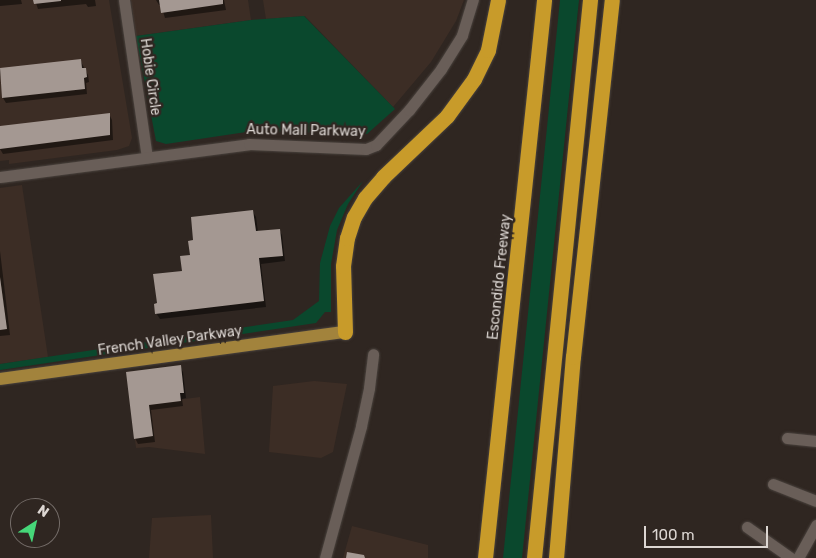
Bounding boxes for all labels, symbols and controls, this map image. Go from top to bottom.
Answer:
street label: Hobie Circle [136,37,164,117]
street label: Auto Mall Parkway [246,122,366,140]
street label: Escondido Freeway [485,213,515,341]
street label: French Valley Parkway [96,323,244,359]
north arrow [10,498,60,548]
text: N [34,501,52,521]
scale bar [646,516,770,548]
text: 100 m [652,526,694,544]

